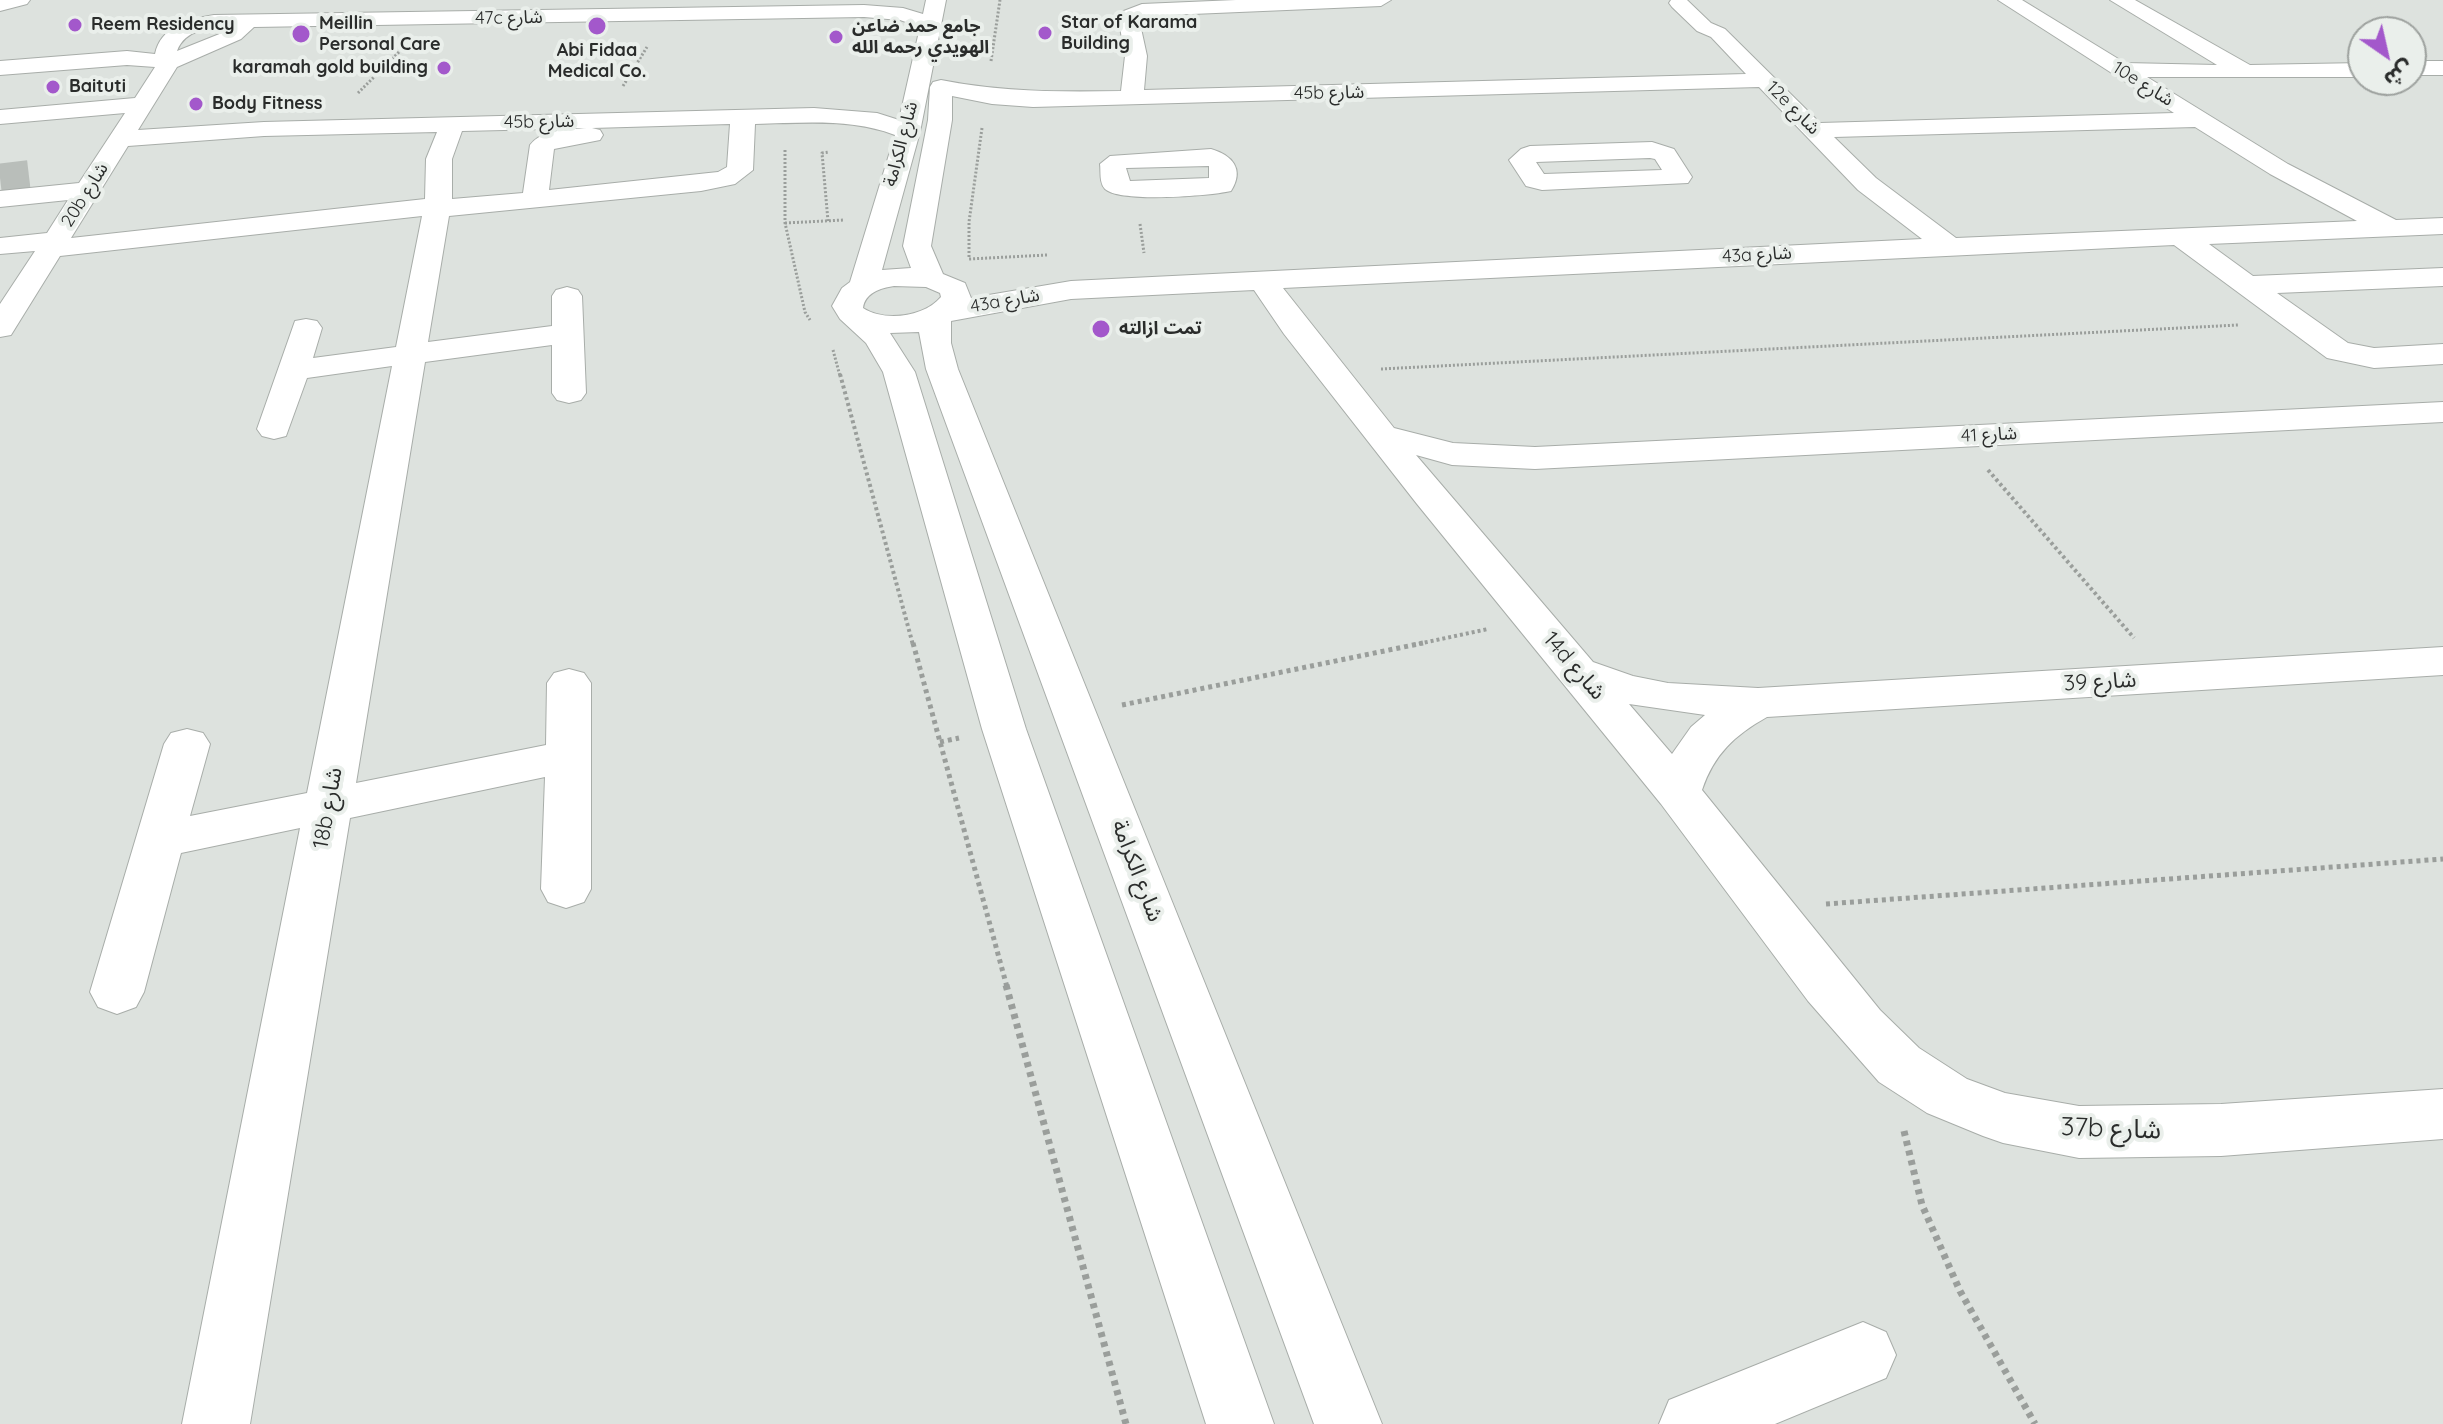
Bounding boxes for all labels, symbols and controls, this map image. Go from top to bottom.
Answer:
street label: 47c شارع [475,7,543,29]
place label: Star of Karama Building [1061,12,1197,54]
place label: Meillin Personal Care [319,13,441,56]
place label: Reem Residency [91,14,235,36]
marker: Abi Fidaa Medical Co. [586,15,608,37]
marker: Reem Residency [66,16,84,34]
place label: جامع حمد ضاعن الهويدي رحمه الله [852,16,989,58]
north arrow [2347,16,2427,96]
marker: Meillin Personal Care [290,23,312,45]
marker: Star of Karama Building [1036,24,1054,42]
marker: جامع حمد ضاعن الهويدي رحمه الله [827,28,845,46]
place label: Abi Fidaa Medical Co. [548,40,646,82]
text: ش [2379,54,2420,94]
place label: karamah gold building [232,57,428,79]
street label: 10e شارع [2109,57,2177,111]
marker: karamah gold building [435,59,453,77]
place label: Baituti [69,76,126,98]
street label: 12e شارع [1762,77,1824,139]
marker: Baituti [44,78,62,96]
street label: 45b شارع [1294,82,1364,104]
place label: Body Fitness [212,93,322,115]
marker: Body Fitness [187,95,205,113]
street label: شارع الكرامة [879,99,923,189]
street label: 45b شارع [504,111,574,133]
street label: 20b شارع [57,159,113,231]
street label: 43a شارع [1722,242,1792,268]
street label: 43a شارع [969,284,1041,318]
marker: تمت ازالته [1090,318,1112,340]
place label: تمت ازالته [1119,318,1202,340]
street label: شارع 41 [1960,423,2018,447]
street label: 14d شارع [1537,627,1611,705]
street label: شارع 39 [2063,667,2137,697]
street label: 18b شارع [308,765,348,851]
street label: شارع الكرامة [1106,816,1168,926]
street label: 37b شارع [2060,1112,2162,1146]

